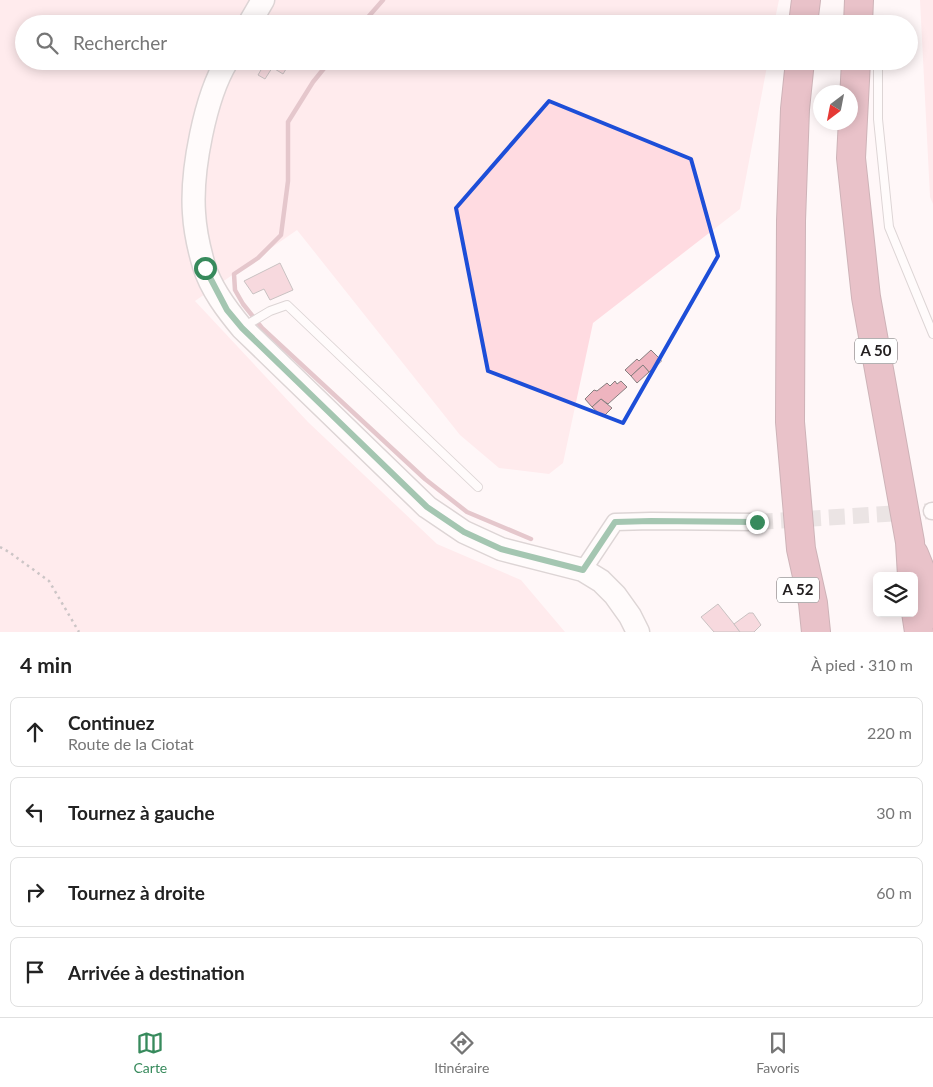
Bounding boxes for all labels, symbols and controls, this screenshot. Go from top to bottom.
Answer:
search box [15,15,918,70]
icon: search [33,29,61,57]
text: Rechercher [73,31,167,54]
north arrow [813,85,858,130]
route start [194,257,217,280]
road number: A 50 [855,338,897,364]
route end [746,511,769,534]
map controls [873,572,918,617]
button: layers [873,572,918,617]
road number: A 52 [777,578,819,602]
text: 4 min [20,652,72,677]
text: À pied · 310 m [811,655,913,674]
text: Continuez [68,711,154,734]
icon: ahead [21,718,49,746]
text: 220 m [867,723,912,742]
text: Route de la Ciotat [68,734,194,753]
icon: left [21,798,49,826]
text: Tournez à gauche [68,801,215,824]
text: 30 m [876,803,912,822]
icon: right [21,878,49,906]
text: Tournez à droite [68,881,205,904]
text: 60 m [876,883,912,902]
icon: arrive [21,958,49,986]
text: Arrivée à destination [68,961,245,984]
tab: Carte [133,1029,167,1076]
tab: Itinéraire [434,1029,489,1076]
tab: Favoris [756,1029,800,1076]

